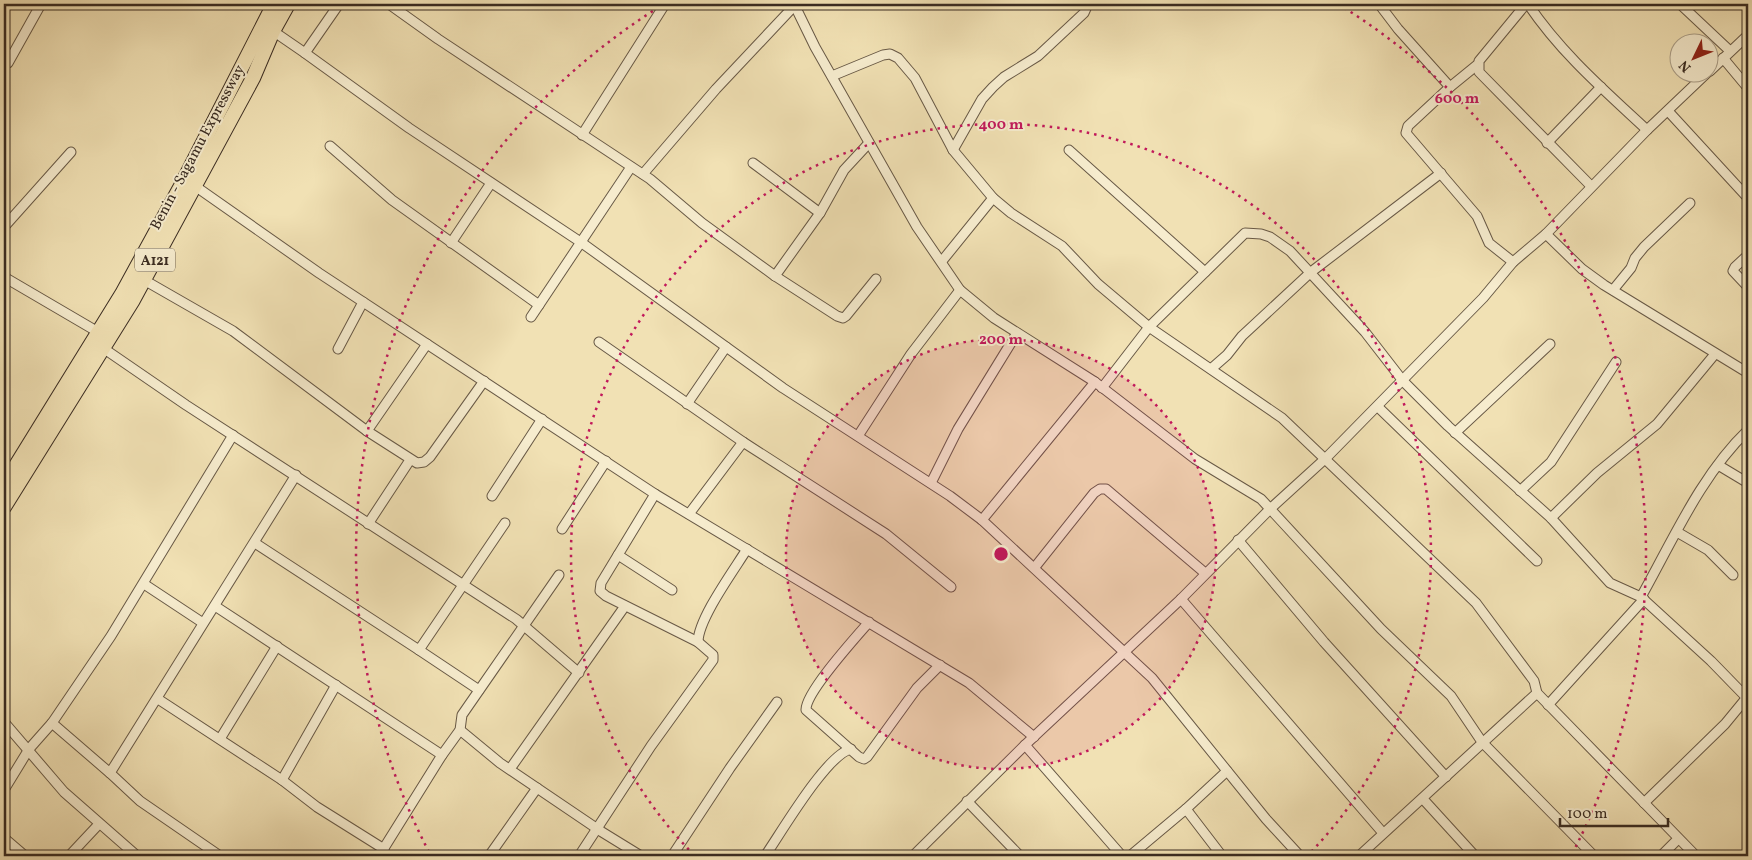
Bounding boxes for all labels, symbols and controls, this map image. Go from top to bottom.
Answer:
north arrow [1670,32,1720,82]
text: N [1675,56,1696,76]
street label: Benin - Sagamu Expressway [146,61,251,234]
text: 600 m [1435,89,1480,110]
text: 400 m [979,115,1024,136]
road number: A121 [135,248,175,272]
text: 200 m [979,330,1023,351]
centre of rings [992,545,1010,563]
scale bar [1560,795,1667,827]
text: 100 m [1567,804,1607,825]

